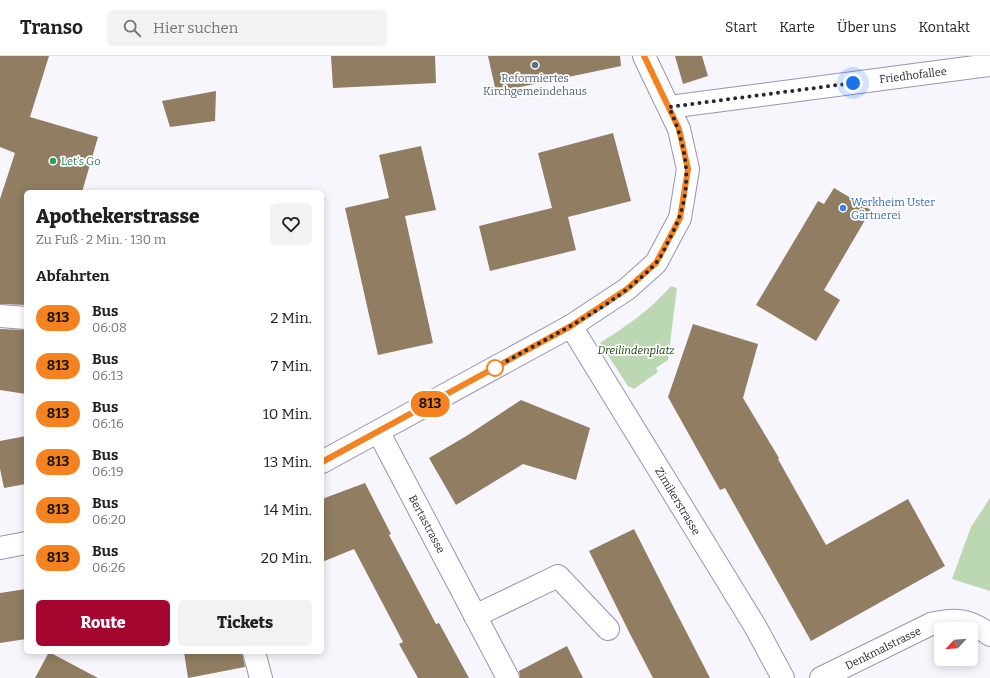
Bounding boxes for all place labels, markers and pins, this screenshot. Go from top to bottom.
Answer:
marker: Reformiertes Kirchgemeindehaus [530,60,540,70]
place label: Reformiertes Kirchgemeindehaus [483,72,587,98]
place label: Let‘s Go [61,155,101,168]
marker: Let‘s Go [48,156,58,166]
place label: Werkheim Uster Gärtnerei [851,196,935,222]
marker: Werkheim Uster Gärtnerei [838,203,848,213]
unlabelled marker [486,359,504,377]

